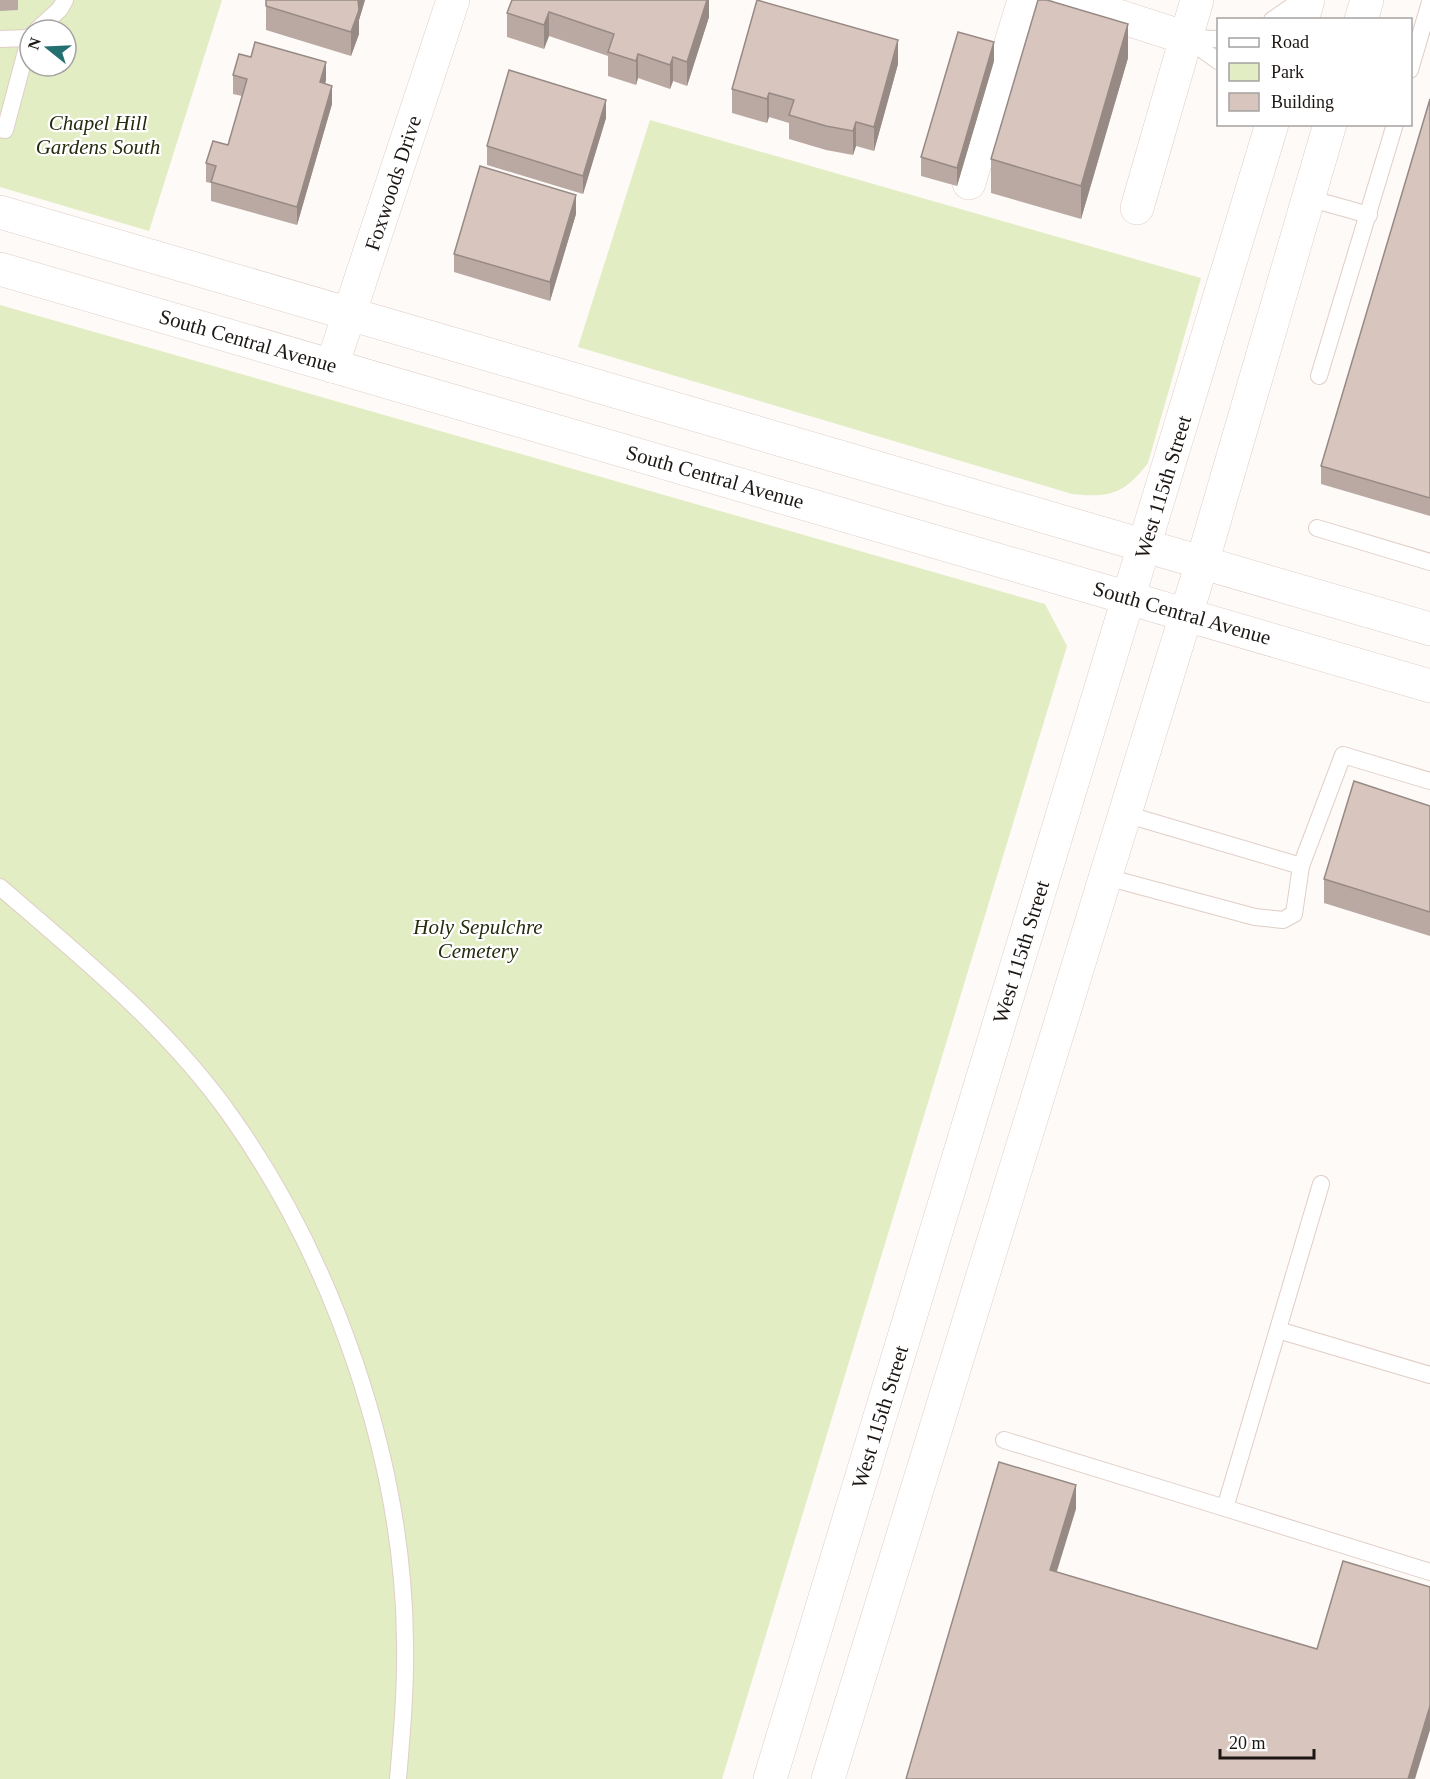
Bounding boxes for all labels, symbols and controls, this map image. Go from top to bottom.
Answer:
north arrow [18,18,78,78]
legend [1217,18,1412,126]
text: Road [1271,32,1309,52]
text: N [24,35,44,52]
text: Park [1271,62,1304,82]
text: Building [1271,92,1334,112]
park label: Chapel Hill Gardens South [36,111,160,159]
street label: Foxwoods Drive [360,112,426,254]
street label: South Central Avenue [156,304,340,378]
street label: West 115th Street [1130,413,1196,561]
street label: South Central Avenue [623,440,807,514]
street label: South Central Avenue [1090,576,1274,650]
street label: West 115th Street [988,878,1054,1026]
park label: Holy Sepulchre Cemetery [412,915,543,963]
street label: West 115th Street [847,1343,913,1491]
scale bar [1220,1722,1314,1760]
text: 20 m [1229,1733,1266,1753]

